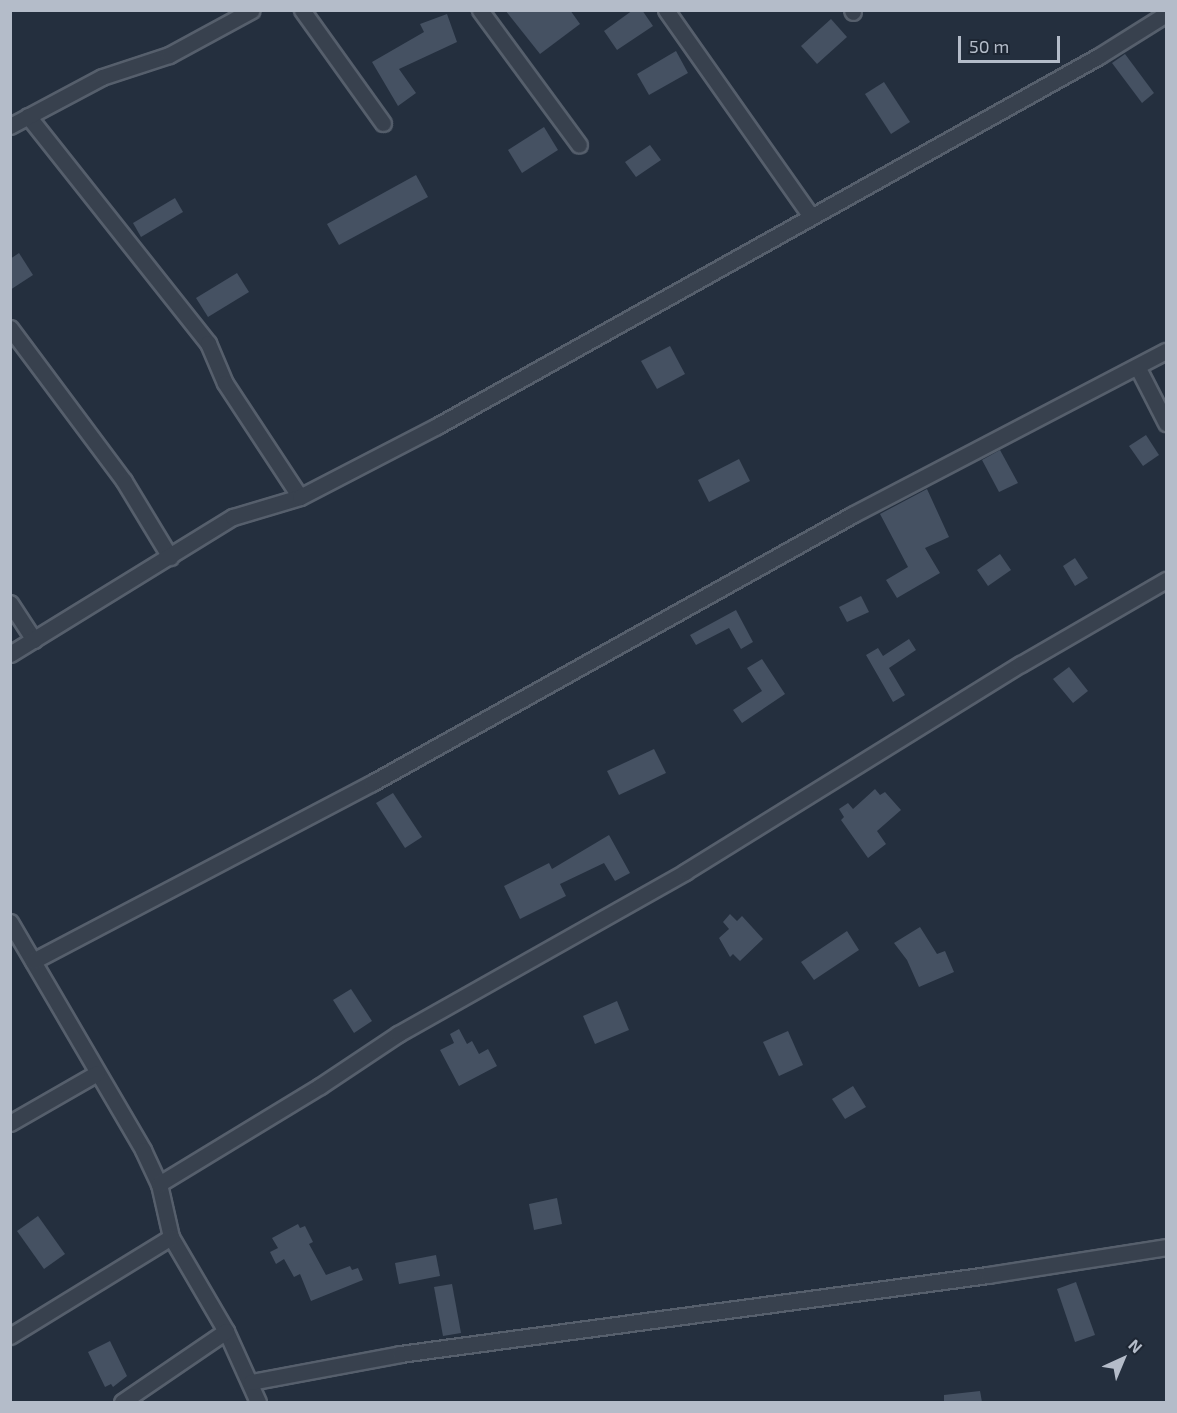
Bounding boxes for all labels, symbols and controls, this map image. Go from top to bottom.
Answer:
scale bar [961,24,1063,62]
text: 50 m [969,35,1009,57]
north arrow [1093,1329,1153,1389]
text: N [1125,1335,1147,1357]

